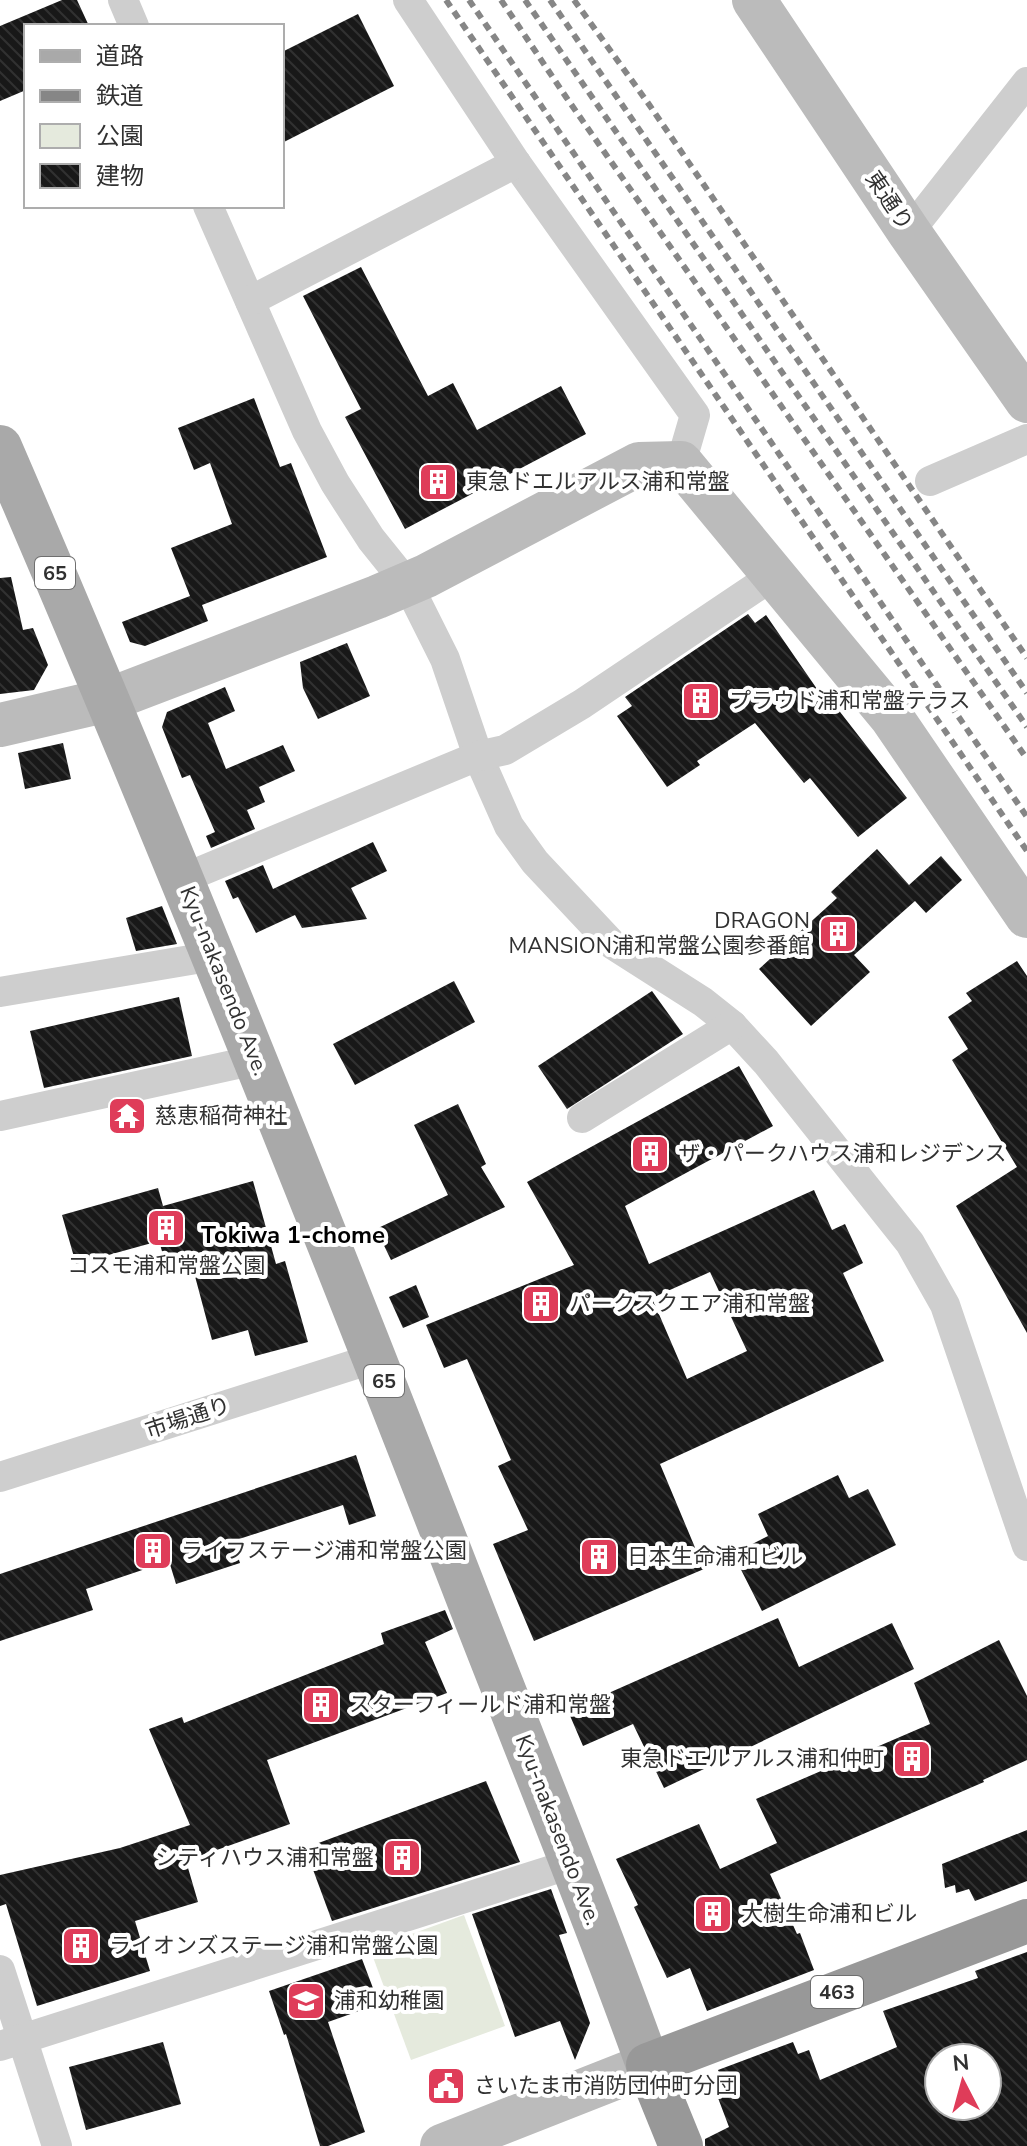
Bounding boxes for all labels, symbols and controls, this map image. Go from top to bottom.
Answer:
legend [24,24,284,208]
text: 道路 [96,40,144,72]
text: 鉄道 [96,80,144,112]
text: 公園 [96,120,144,152]
text: 建物 [96,160,144,192]
street label: 東通り [858,165,920,237]
building icon: 東急ドエルアルス浦和常盤 [417,461,459,503]
place label: 東急ドエルアルス浦和常盤 [466,467,730,497]
road number: 65 [35,557,75,589]
building icon: プラウド浦和常盤テラス [680,680,722,722]
place label: プラウド浦和常盤テラス [729,686,971,716]
street label: Kyu-nakasendo Ave. [172,882,276,1080]
place label: DRAGON MANSION浦和常盤公園参番館 [509,906,810,961]
building icon: DRAGON MANSION浦和常盤公園参番館 [817,913,859,955]
temple icon: 慈恵稲荷神社 [106,1095,148,1137]
place label: 慈恵稲荷神社 [155,1101,287,1131]
building icon: ザ・パークハウス浦和レジデンス [629,1133,671,1175]
place label: ザ・パークハウス浦和レジデンス [678,1139,1006,1169]
building icon: コスモ浦和常盤公園 [145,1207,187,1249]
district label: Tokiwa 1-chome [201,1219,385,1251]
place label: コスモ浦和常盤公園 [67,1251,265,1281]
building icon: パークスクエア浦和常盤 [520,1283,562,1325]
place label: パークスクエア浦和常盤 [569,1289,810,1319]
road number: 65 [364,1365,404,1397]
street label: 市場通り [142,1390,234,1446]
building icon: ライフステージ浦和常盤公園 [132,1530,174,1572]
place label: ライフステージ浦和常盤公園 [181,1536,467,1566]
building icon: 日本生命浦和ビル [578,1536,620,1578]
place label: 日本生命浦和ビル [627,1542,803,1572]
building icon: スターフィールド浦和常盤 [300,1684,342,1726]
place label: スターフィールド浦和常盤 [349,1690,611,1720]
street label: Kyu-nakasendo Ave. [508,1730,608,1930]
building icon: 東急ドエルアルス浦和仲町 [891,1738,933,1780]
place label: 東急ドエルアルス浦和仲町 [620,1744,884,1774]
building icon: シティハウス浦和常盤 [381,1837,423,1879]
place label: シティハウス浦和常盤 [155,1843,374,1873]
building icon: 大樹生命浦和ビル [692,1893,734,1935]
place label: 大樹生命浦和ビル [741,1899,917,1929]
building icon: ライオンズステージ浦和常盤公園 [60,1925,102,1967]
place label: ライオンズステージ浦和常盤公園 [109,1931,438,1961]
road number: 463 [811,1976,863,2008]
school or university icon: 浦和幼稚園 [285,1980,327,2022]
place label: 浦和幼稚園 [334,1986,444,2016]
north arrow [923,2042,1003,2122]
text: N [951,2047,971,2079]
public building icon: さいたま市消防団仲町分団 [425,2065,467,2107]
place label: さいたま市消防団仲町分団 [474,2071,737,2101]

